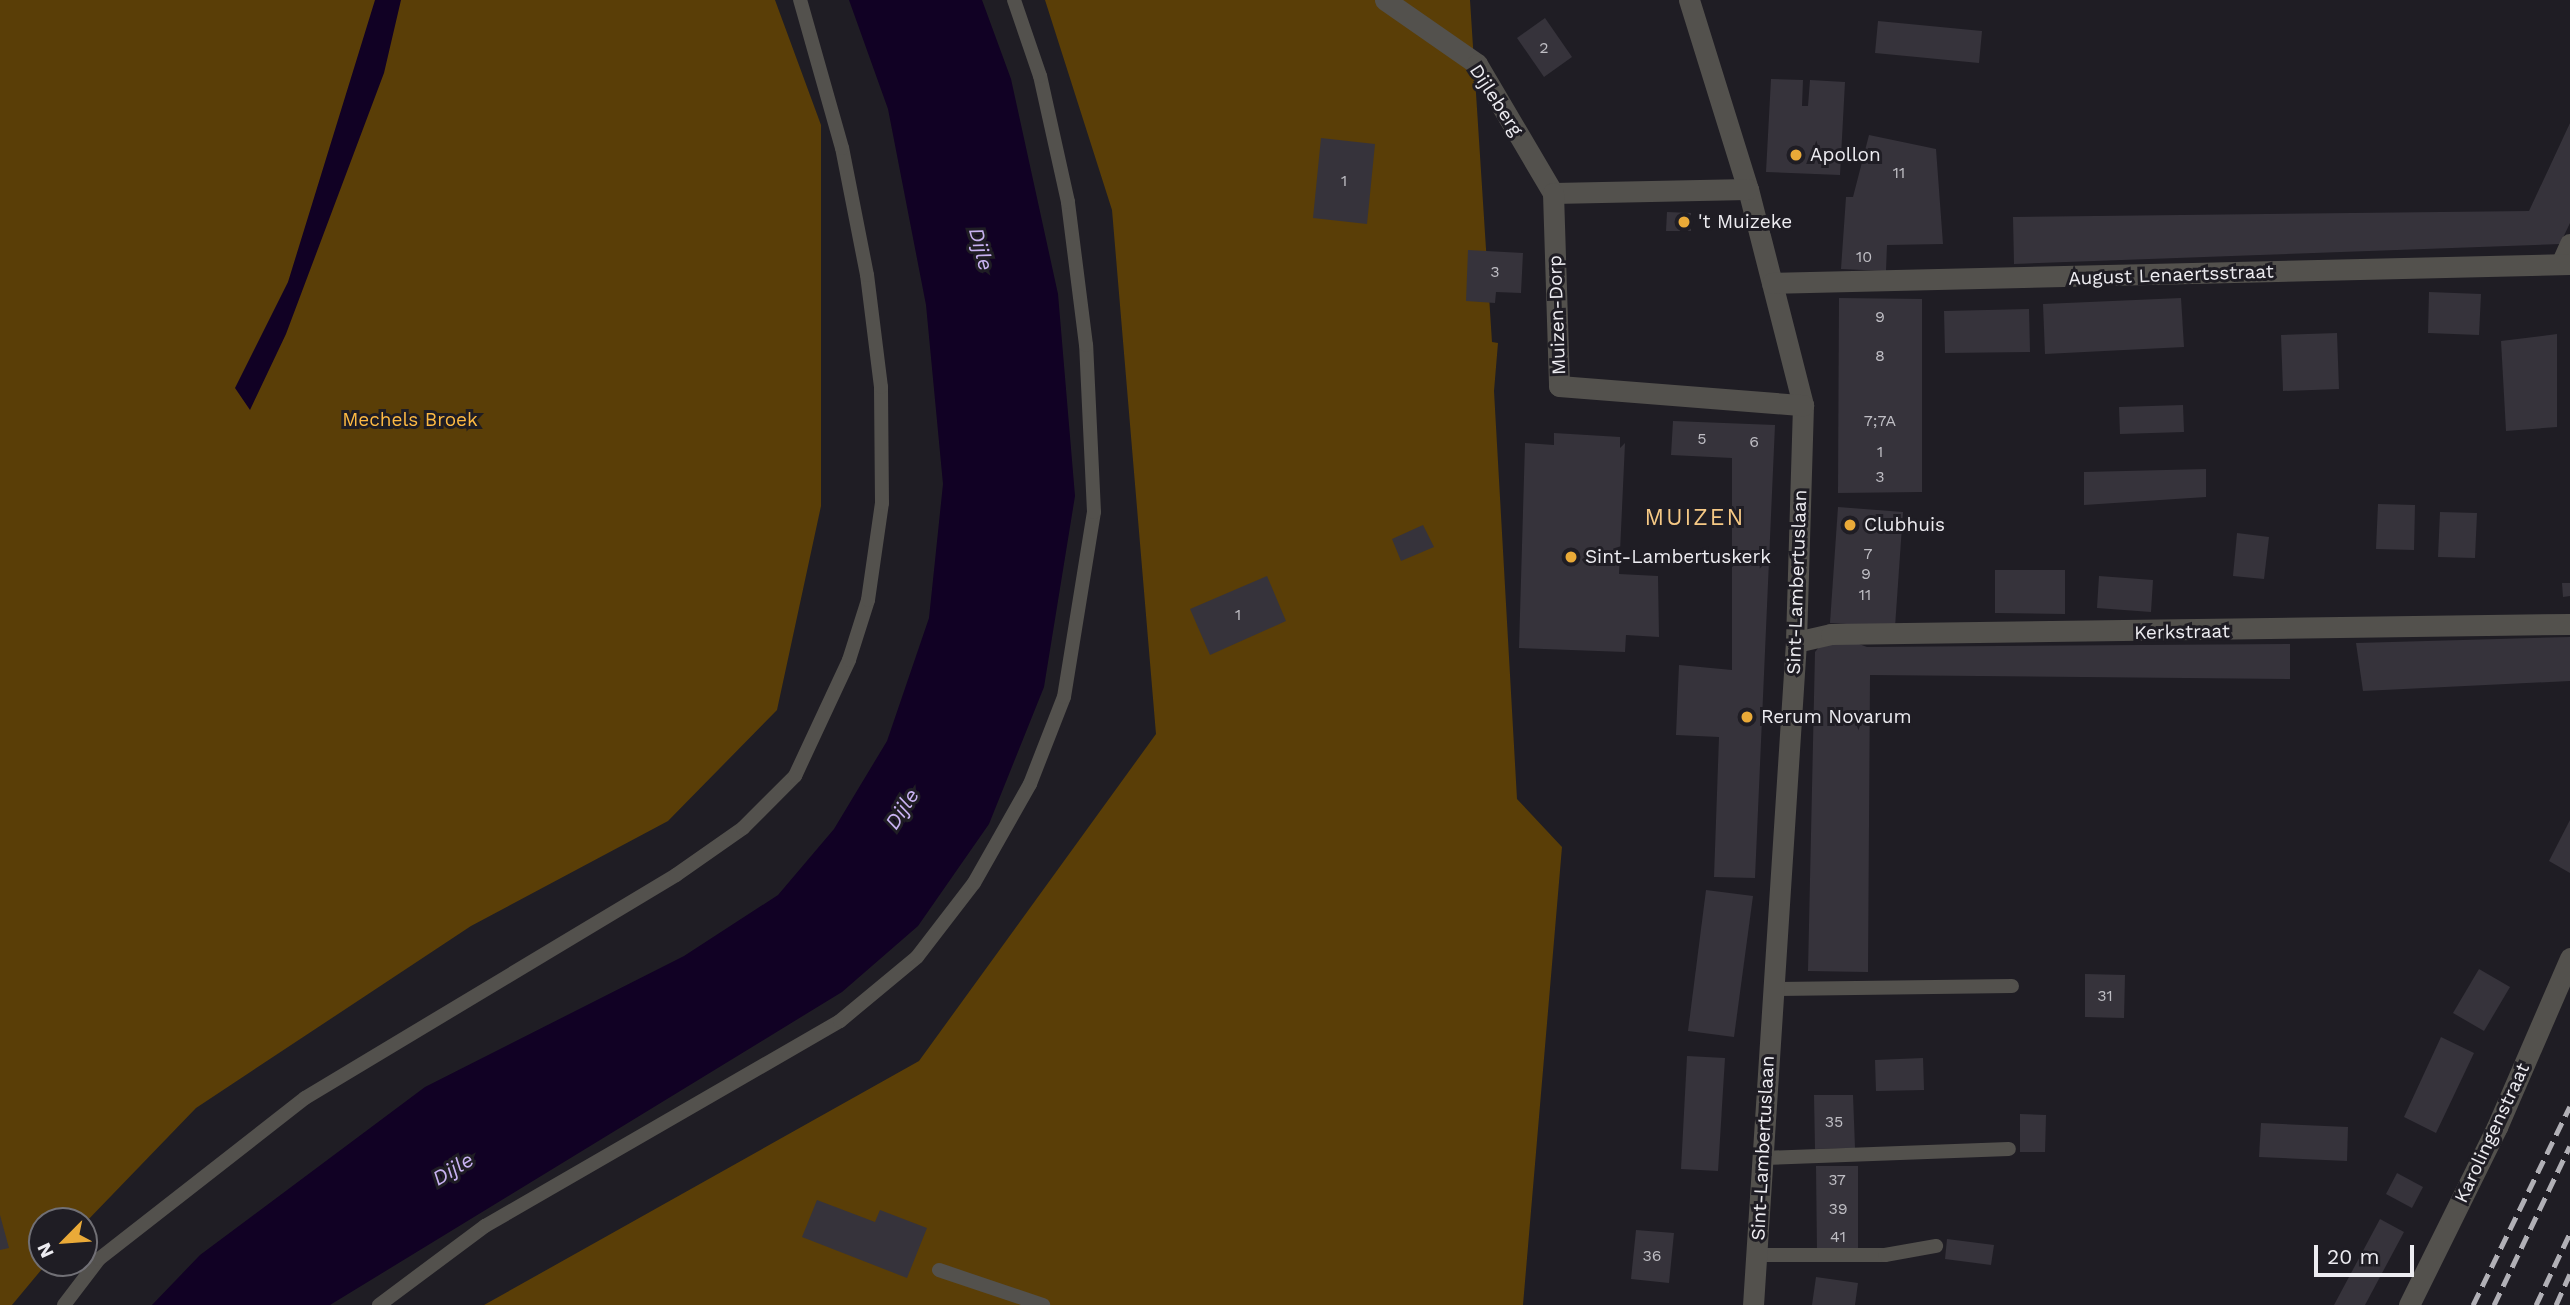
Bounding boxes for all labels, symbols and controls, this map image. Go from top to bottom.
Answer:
house number: 2 [1539,38,1549,58]
street label: Dijleberg [1464,60,1528,140]
place label: Apollon [1810,144,1881,166]
marker: Apollon [1788,147,1804,163]
house number: 11 [1893,163,1905,183]
house number: 1 [1341,171,1347,191]
place label: 't Muizeke [1698,211,1792,233]
marker: 't Muizeke [1676,214,1692,230]
water label: Dijle [963,225,999,273]
house number: 10 [1856,247,1872,267]
street label: Muizen-Dorp [1544,255,1570,375]
street label: August Lenaertsstraat [2068,260,2274,290]
house number: 3 [1490,262,1500,282]
house number: 9 [1875,307,1885,327]
house number: 8 [1875,346,1885,366]
park label: Mechels Broek [342,409,478,431]
house number: 7;7A [1864,411,1896,431]
house number: 5 [1697,429,1707,449]
house number: 6 [1749,432,1759,452]
house number: 1 [1877,442,1883,462]
house number: 3 [1875,467,1885,487]
street label: Sint-Lambertuslaan [1782,489,1812,675]
district label: MUIZEN [1645,504,1745,532]
place label: Clubhuis [1864,514,1945,536]
marker: Clubhuis [1842,517,1858,533]
house number: 7 [1864,544,1872,564]
place label: Sint-Lambertuskerk [1585,546,1771,568]
marker: Sint-Lambertuskerk [1563,549,1579,565]
house number: 9 [1861,564,1871,584]
house number: 11 [1859,585,1871,605]
house number: 1 [1235,605,1241,625]
street label: Kerkstraat [2134,620,2230,644]
place label: Rerum Novarum [1761,706,1911,728]
marker: Rerum Novarum [1739,709,1755,725]
water label: Dijle [880,784,924,834]
house number: 31 [2097,986,2113,1006]
street label: Sint-Lambertuslaan [1747,1055,1779,1241]
street label: Karolingenstraat [2450,1059,2534,1207]
house number: 35 [1825,1112,1843,1132]
water label: Dijle [428,1147,478,1191]
house number: 37 [1828,1170,1846,1190]
house number: 39 [1828,1199,1848,1219]
north arrow [28,1207,98,1277]
house number: 41 [1830,1227,1846,1247]
scale bar [2318,1232,2418,1276]
text: N [32,1239,59,1261]
text: 20 m [2327,1244,2379,1269]
house number: 36 [1642,1246,1662,1266]

